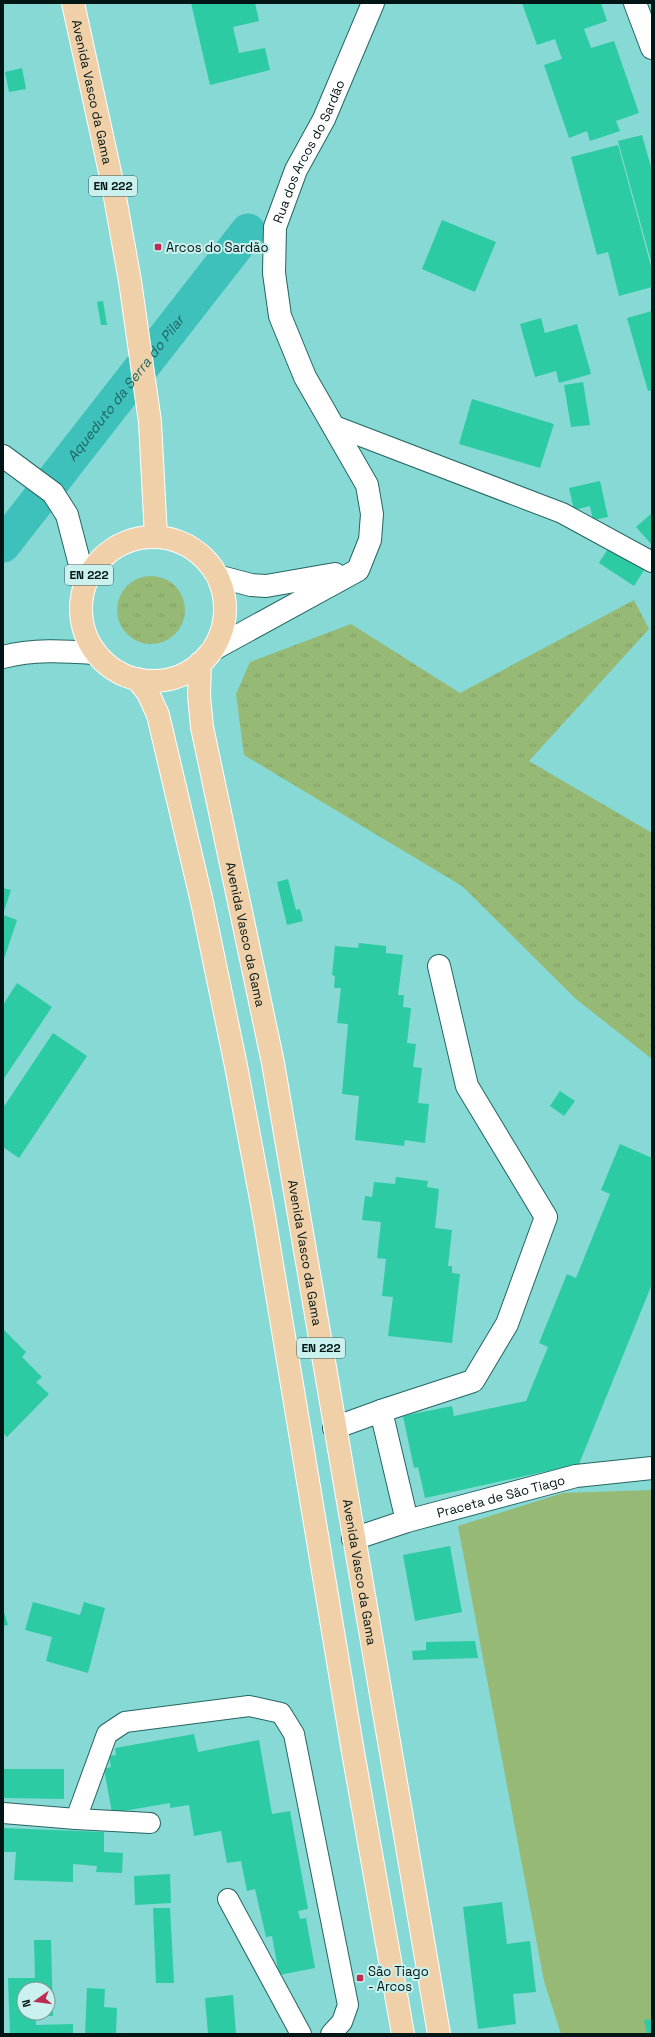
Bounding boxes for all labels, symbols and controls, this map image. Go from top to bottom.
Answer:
street label: Avenida Vasco da Gama [68,18,116,166]
street label: Rua dos Arcos do Sardão [269,77,349,226]
road number: EN 222 [89,176,137,196]
place label: Arcos do Sardão [166,239,268,256]
marker: Arcos do Sardão [153,242,163,252]
water label: Aqueduto da Serra do Pilar [63,310,189,465]
road number: EN 222 [65,565,113,585]
street label: Avenida Vasco da Gama [222,860,269,1009]
street label: Avenida Vasco da Gama [284,1179,326,1327]
road number: EN 222 [297,1338,345,1358]
street label: Praceta de São Tiago [435,1471,567,1522]
street label: Avenida Vasco da Gama [339,1498,380,1647]
place label: São Tiago - Arcos [368,1963,429,1995]
marker: São Tiago - Arcos [355,1973,365,1983]
north arrow [16,1981,56,2021]
text: N [19,1998,34,2009]

